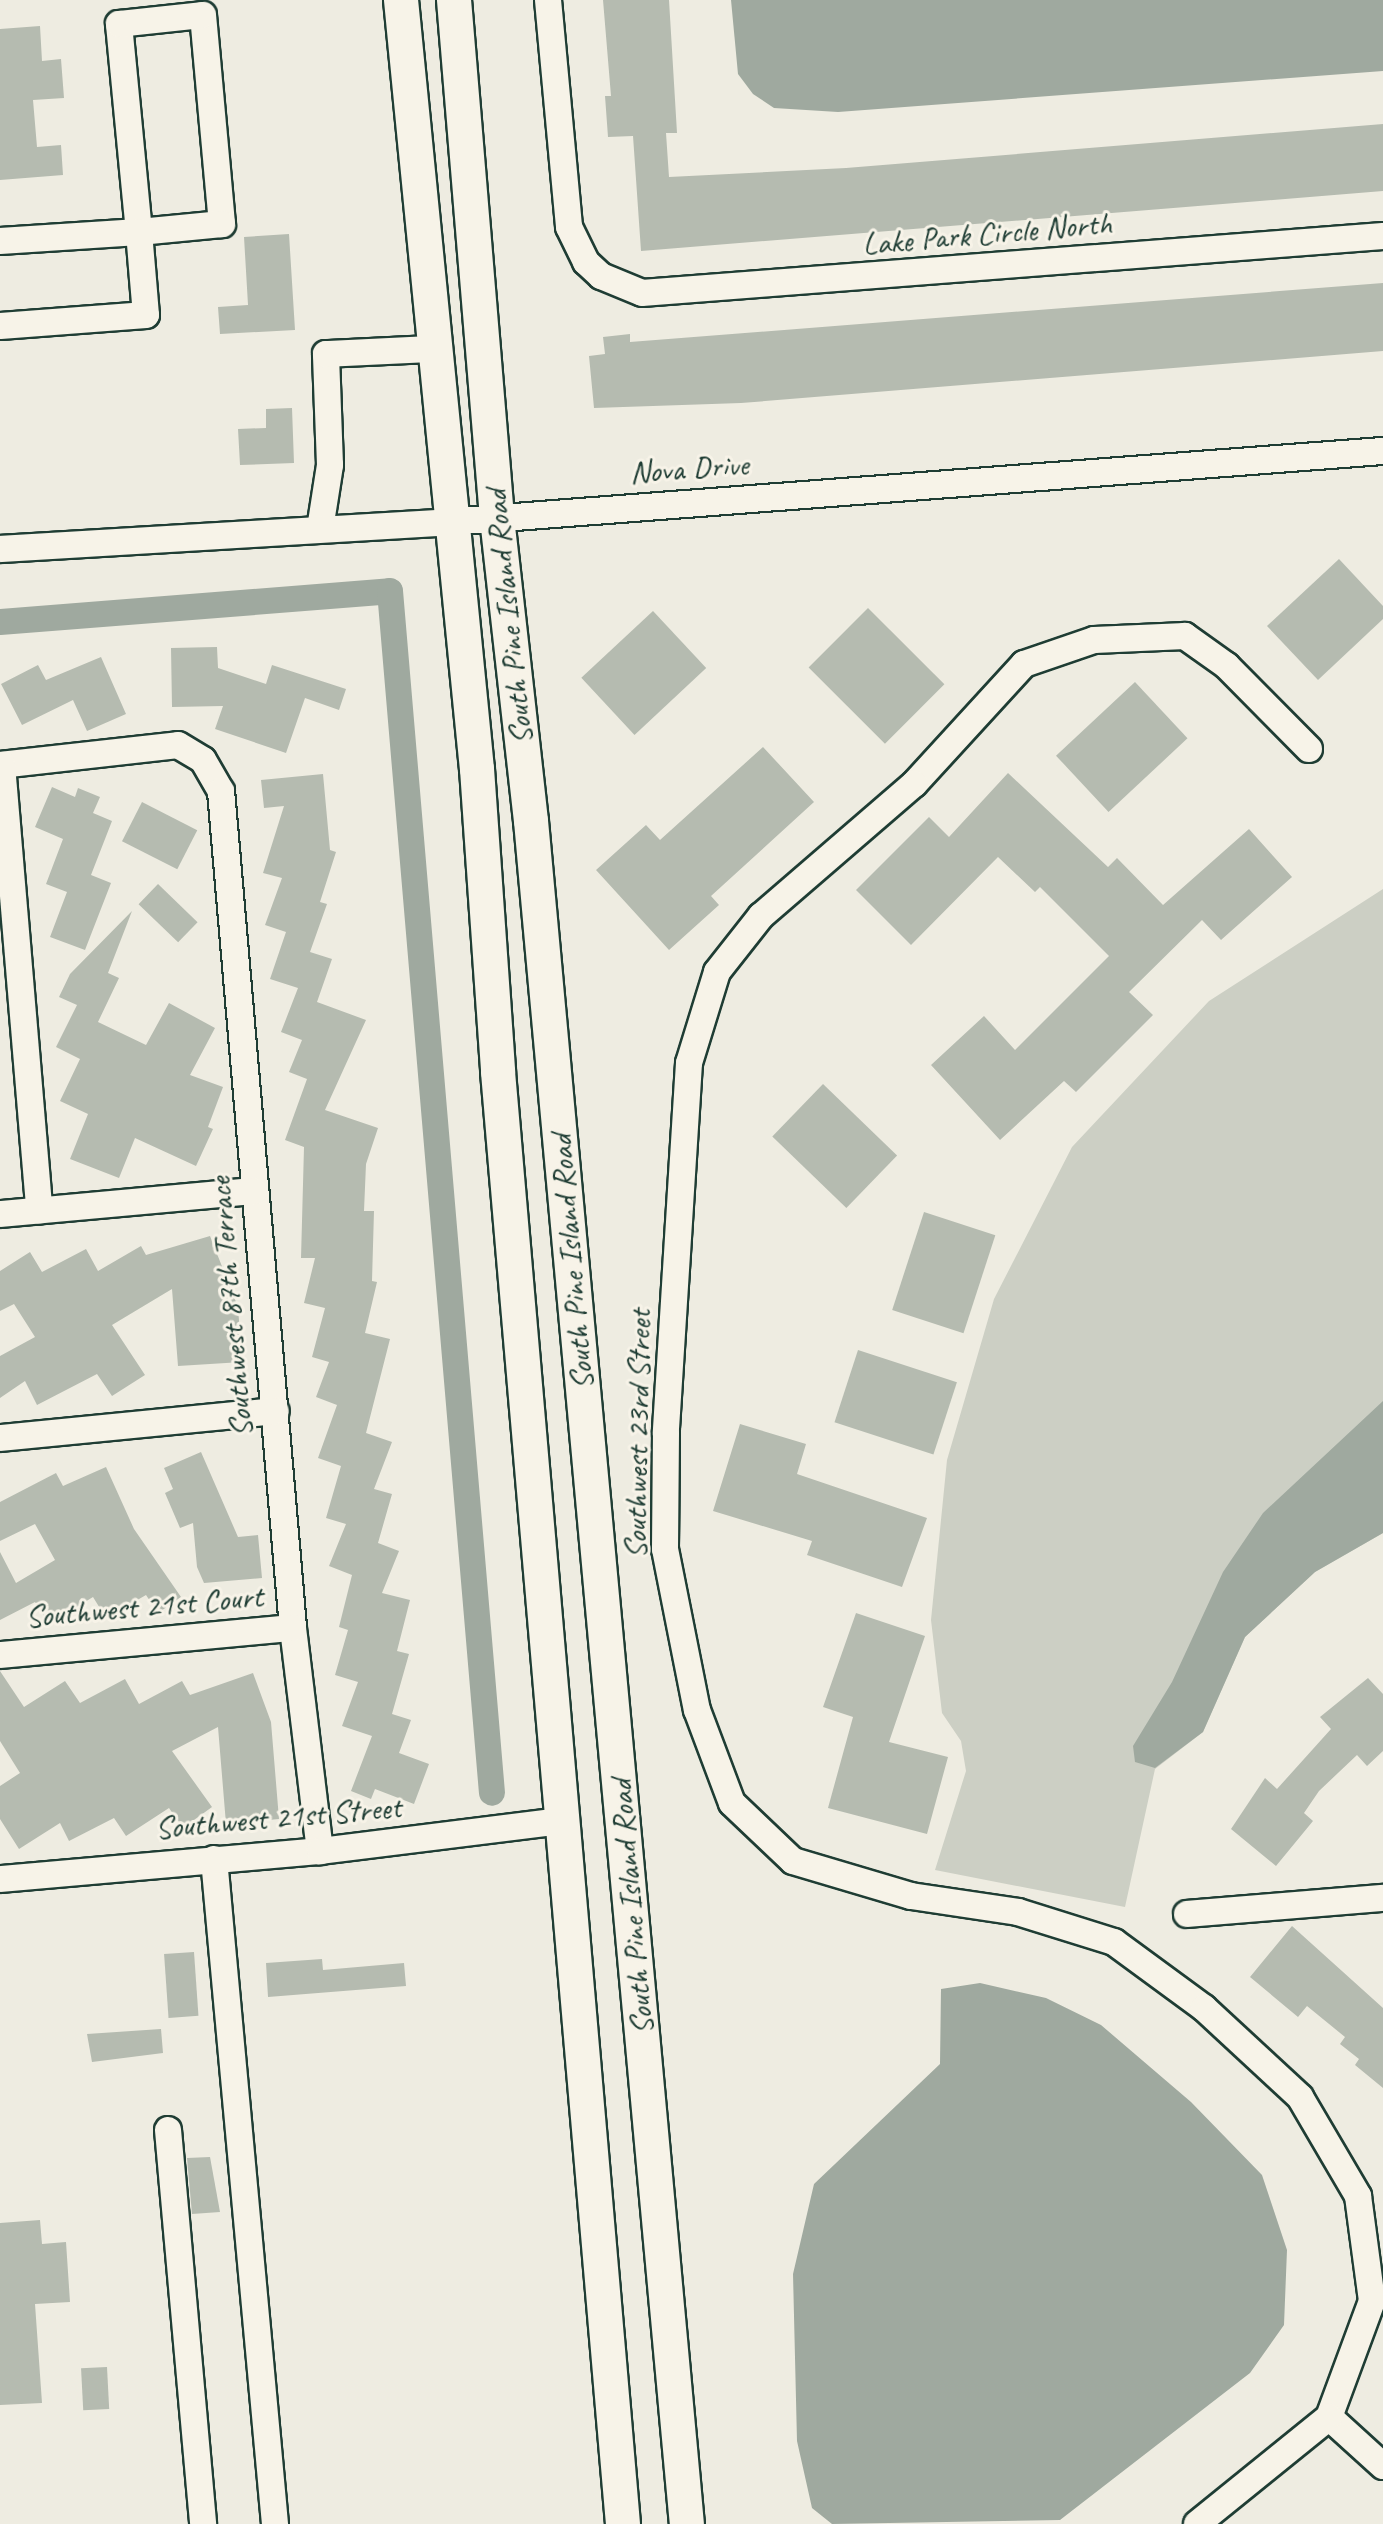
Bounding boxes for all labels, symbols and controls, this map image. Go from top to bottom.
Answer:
street label: Lake Park Circle North [861,204,1113,264]
street label: Nova Drive [628,446,750,492]
street label: South Pine Island Road [477,488,541,746]
street label: South Pine Island Road [542,1133,602,1391]
street label: Southwest 87th Terrace [200,1175,262,1439]
street label: Southwest 23rd Street [617,1309,659,1559]
street label: Southwest 21st Court [24,1577,264,1637]
street label: South Pine Island Road [602,1778,662,2036]
street label: Southwest 21st Street [153,1788,403,1848]

